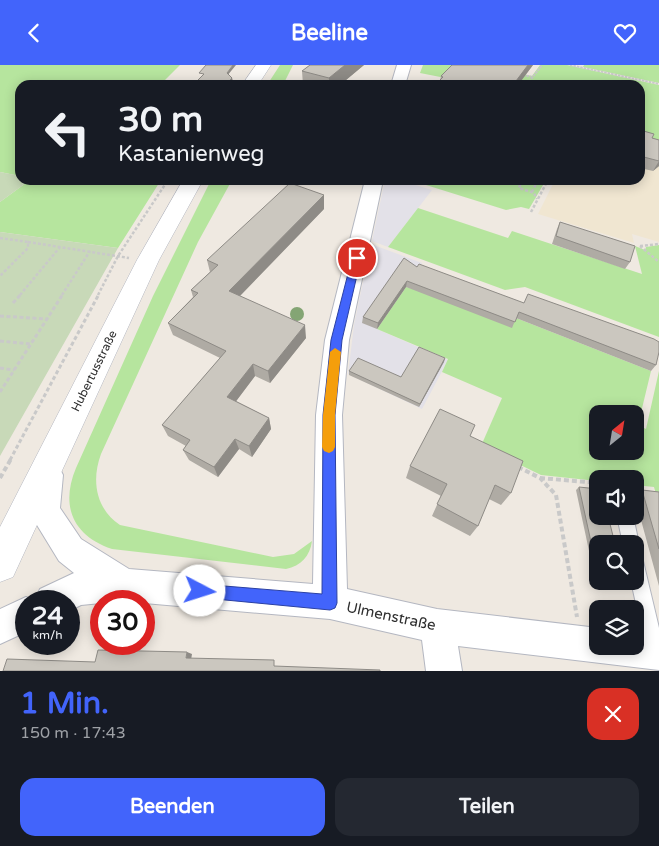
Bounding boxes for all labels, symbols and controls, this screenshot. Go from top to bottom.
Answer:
icon: back [20,19,48,47]
icon: heart [611,19,639,47]
text: Beeline [291,20,368,46]
text: 30 m [118,99,203,141]
icon: left [35,100,100,165]
text: Kastanienweg [118,141,264,167]
pin [336,237,378,279]
icon: arrive [343,244,371,272]
street label: Hubertusstraße [68,328,120,414]
north arrow [589,405,644,460]
map controls [589,405,644,655]
button: sound [589,470,644,525]
button: search [589,535,644,590]
position arrow [173,564,225,616]
speed limit sign: 30 [90,590,155,655]
street label: Ulmenstraße [345,598,437,634]
button: layers [589,600,644,655]
text: 24 [32,601,63,631]
text: km/h [32,628,63,642]
text: 1 Min. [20,685,109,722]
button: close [587,688,639,740]
text: 150 m · 17:43 [20,723,126,743]
button: Beenden [20,778,325,836]
button: Teilen [335,778,639,836]

